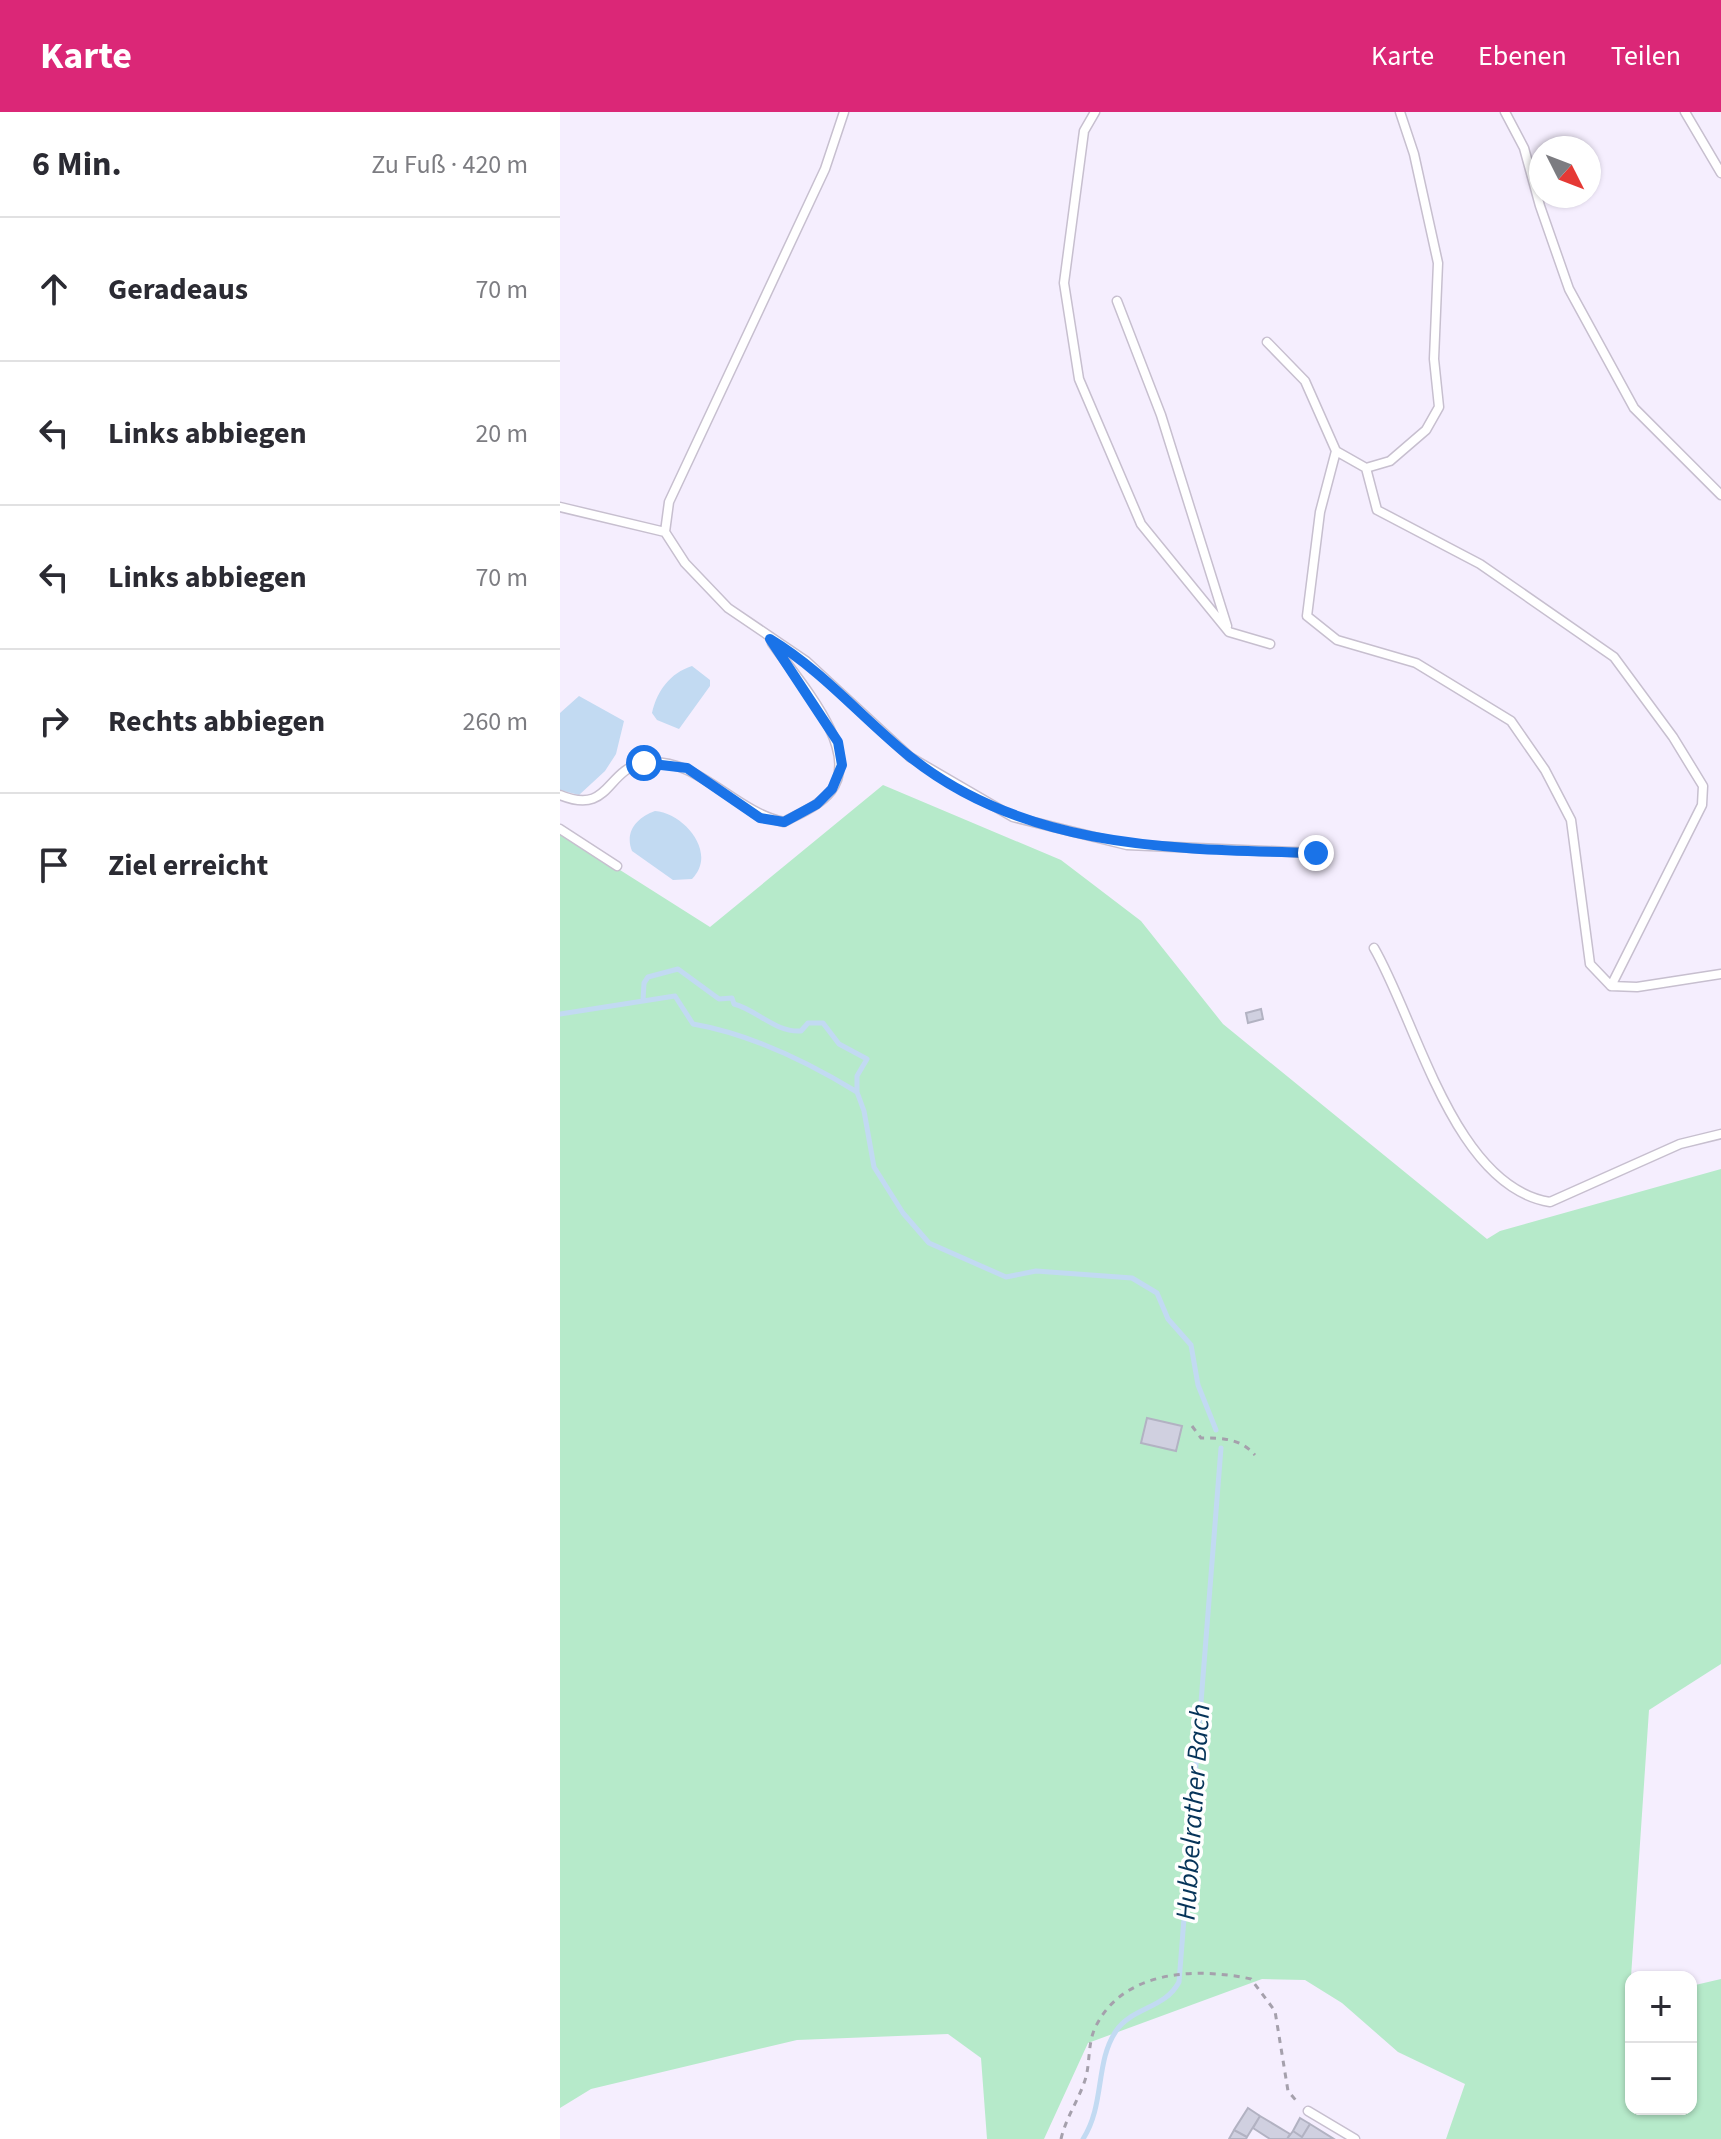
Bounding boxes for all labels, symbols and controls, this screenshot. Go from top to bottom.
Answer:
text: Karte [40,29,132,83]
text: Karte [1371,36,1434,76]
text: Ebenen [1478,36,1567,76]
text: Teilen [1611,36,1681,76]
north arrow [1529,136,1601,208]
text: 6 Min. [32,140,122,189]
text: Zu Fuß · 420 m [371,146,528,183]
icon: ahead [32,267,76,311]
text: Geradeaus [108,268,248,311]
text: 70 m [475,271,528,308]
icon: left [32,411,76,455]
text: Links abbiegen [108,412,307,455]
text: 20 m [475,415,528,452]
icon: left [32,555,76,599]
text: Links abbiegen [108,556,307,599]
text: 70 m [475,559,528,596]
icon: right [32,699,76,743]
text: Rechts abbiegen [108,700,325,743]
text: 260 m [462,703,528,740]
route start [626,745,662,781]
route end [1298,835,1334,871]
icon: arrive [32,843,76,887]
text: Ziel erreicht [108,844,268,887]
water label: Hubbelrather Bach [1165,1702,1221,1922]
map controls [1625,1971,1697,2115]
button: + [1625,1971,1697,2043]
button: − [1625,2043,1697,2115]

